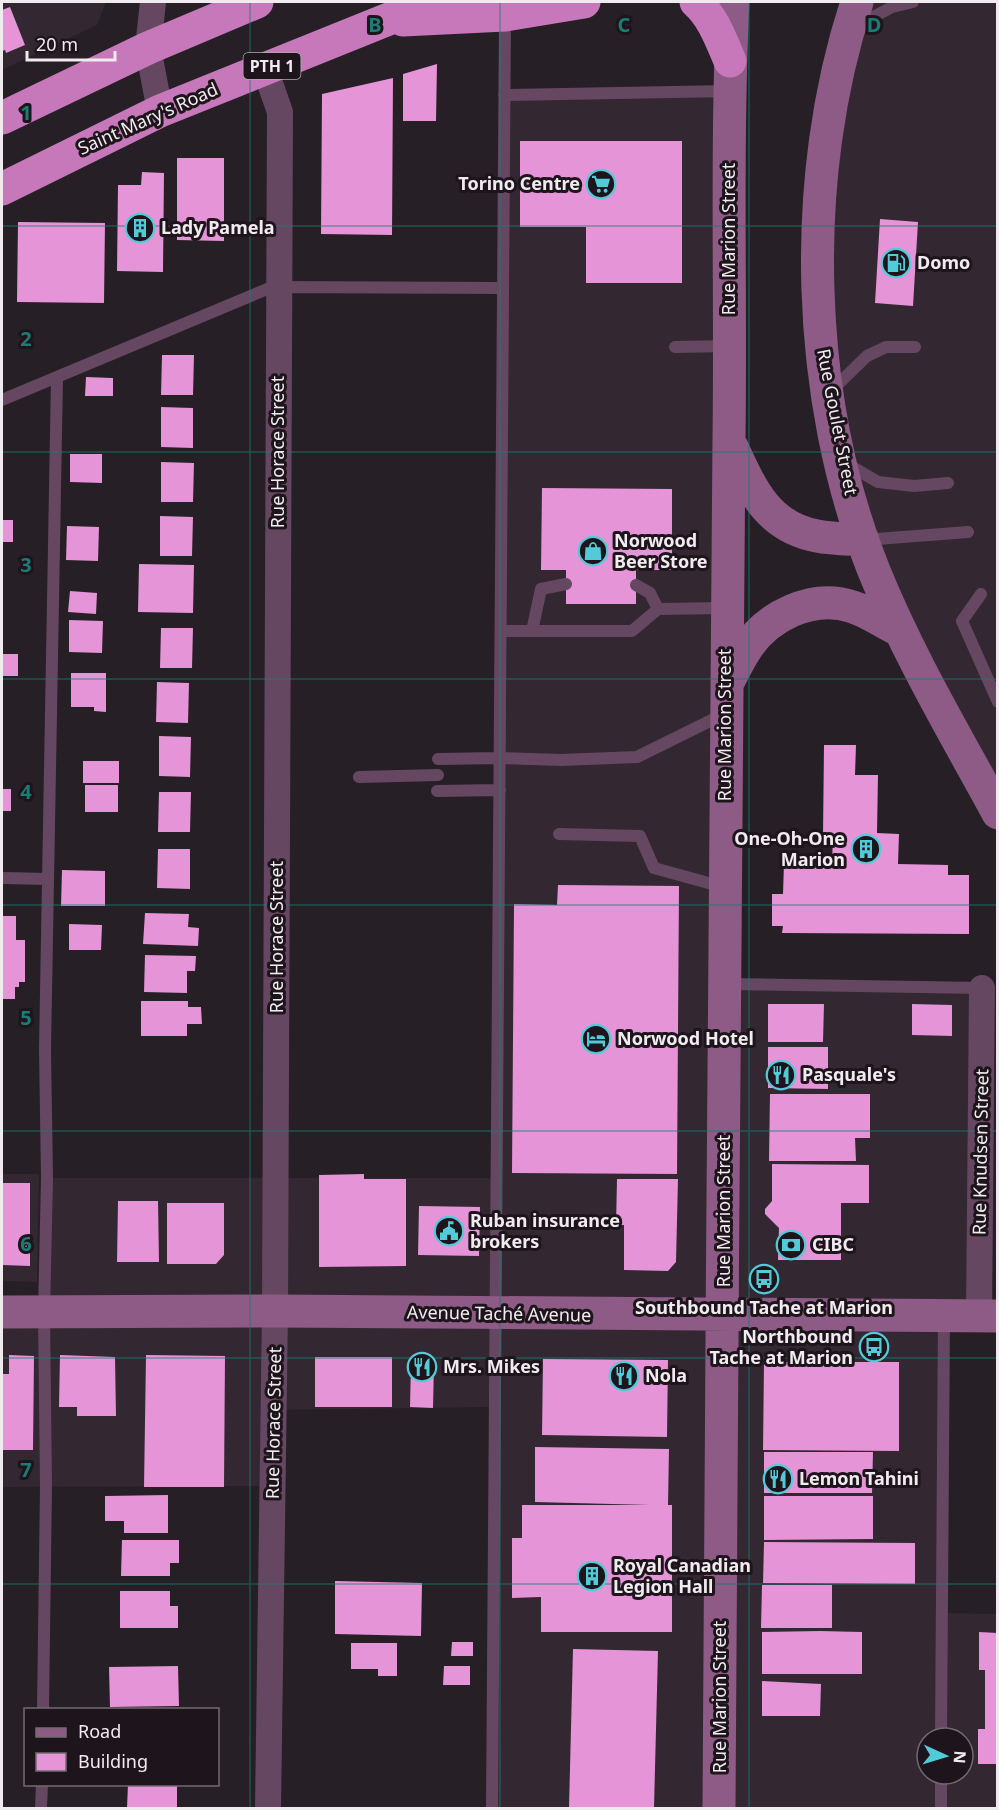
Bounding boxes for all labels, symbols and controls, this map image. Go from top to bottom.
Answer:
text: B [368,11,382,38]
text: C [618,11,631,38]
text: D [867,11,881,38]
scale bar [27,24,116,62]
text: 20 m [36,32,78,56]
road number: PTH 1 [244,53,300,79]
street label: Saint Mary's Road [74,76,221,160]
text: 1 [20,99,32,126]
street label: Rue Marion Street [716,162,740,315]
supermarket icon: Torino Centre [585,168,617,200]
place label: Torino Centre [458,171,580,195]
building icon: Lady Pamela [124,212,156,244]
place label: Lady Pamela [161,215,275,239]
fuel station icon: Domo [880,247,912,279]
place label: Domo [917,250,970,274]
text: 2 [20,325,32,352]
street label: Rue Goulet Street [812,347,864,497]
street label: Rue Horace Street [265,375,289,528]
place label: Norwood Beer Store [614,528,708,573]
shop icon: Norwood Beer Store [577,535,609,567]
text: 3 [20,551,32,578]
street label: Rue Marion Street [712,648,736,801]
text: 4 [20,778,32,805]
place label: One-Oh-One Marion [734,826,845,871]
building icon: One-Oh-One Marion [850,833,882,865]
street label: Rue Horace Street [264,860,288,1013]
text: 5 [20,1004,32,1031]
hotel icon: Norwood Hotel [580,1023,612,1055]
place label: Norwood Hotel [617,1026,754,1050]
restaurant icon: Pasquale's [765,1059,797,1091]
place label: Pasquale's [802,1062,896,1086]
street label: Rue Knudsen Street [967,1068,993,1235]
street label: Rue Marion Street [711,1134,735,1287]
place label: Ruban insurance brokers [470,1208,620,1253]
public building icon: Ruban insurance brokers [433,1215,465,1247]
bank icon: CIBC [775,1229,807,1261]
text: 6 [20,1230,32,1257]
place label: CIBC [812,1232,854,1256]
bus stop icon: Southbound Tache at Marion [748,1263,780,1295]
place label: Southbound Tache at Marion [635,1295,893,1319]
street label: Avenue Taché Avenue [407,1299,591,1327]
place label: Northbound Tache at Marion [709,1324,853,1369]
bus stop icon: Northbound Tache at Marion [858,1331,890,1363]
street label: Rue Horace Street [260,1346,286,1499]
restaurant icon: Mrs. Mikes [406,1351,438,1383]
place label: Mrs. Mikes [443,1354,540,1378]
restaurant icon: Nola [608,1360,640,1392]
place label: Nola [645,1363,687,1387]
text: 7 [20,1456,32,1483]
restaurant icon: Lemon Tahini [762,1463,794,1495]
place label: Lemon Tahini [799,1466,919,1490]
place label: Royal Canadian Legion Hall [613,1553,751,1598]
building icon: Royal Canadian Legion Hall [576,1560,608,1592]
street label: Rue Marion Street [707,1620,731,1773]
legend [24,1708,219,1786]
text: Road [78,1719,121,1743]
north arrow [915,1726,975,1786]
text: Building [78,1749,148,1773]
text: N [949,1750,971,1764]

